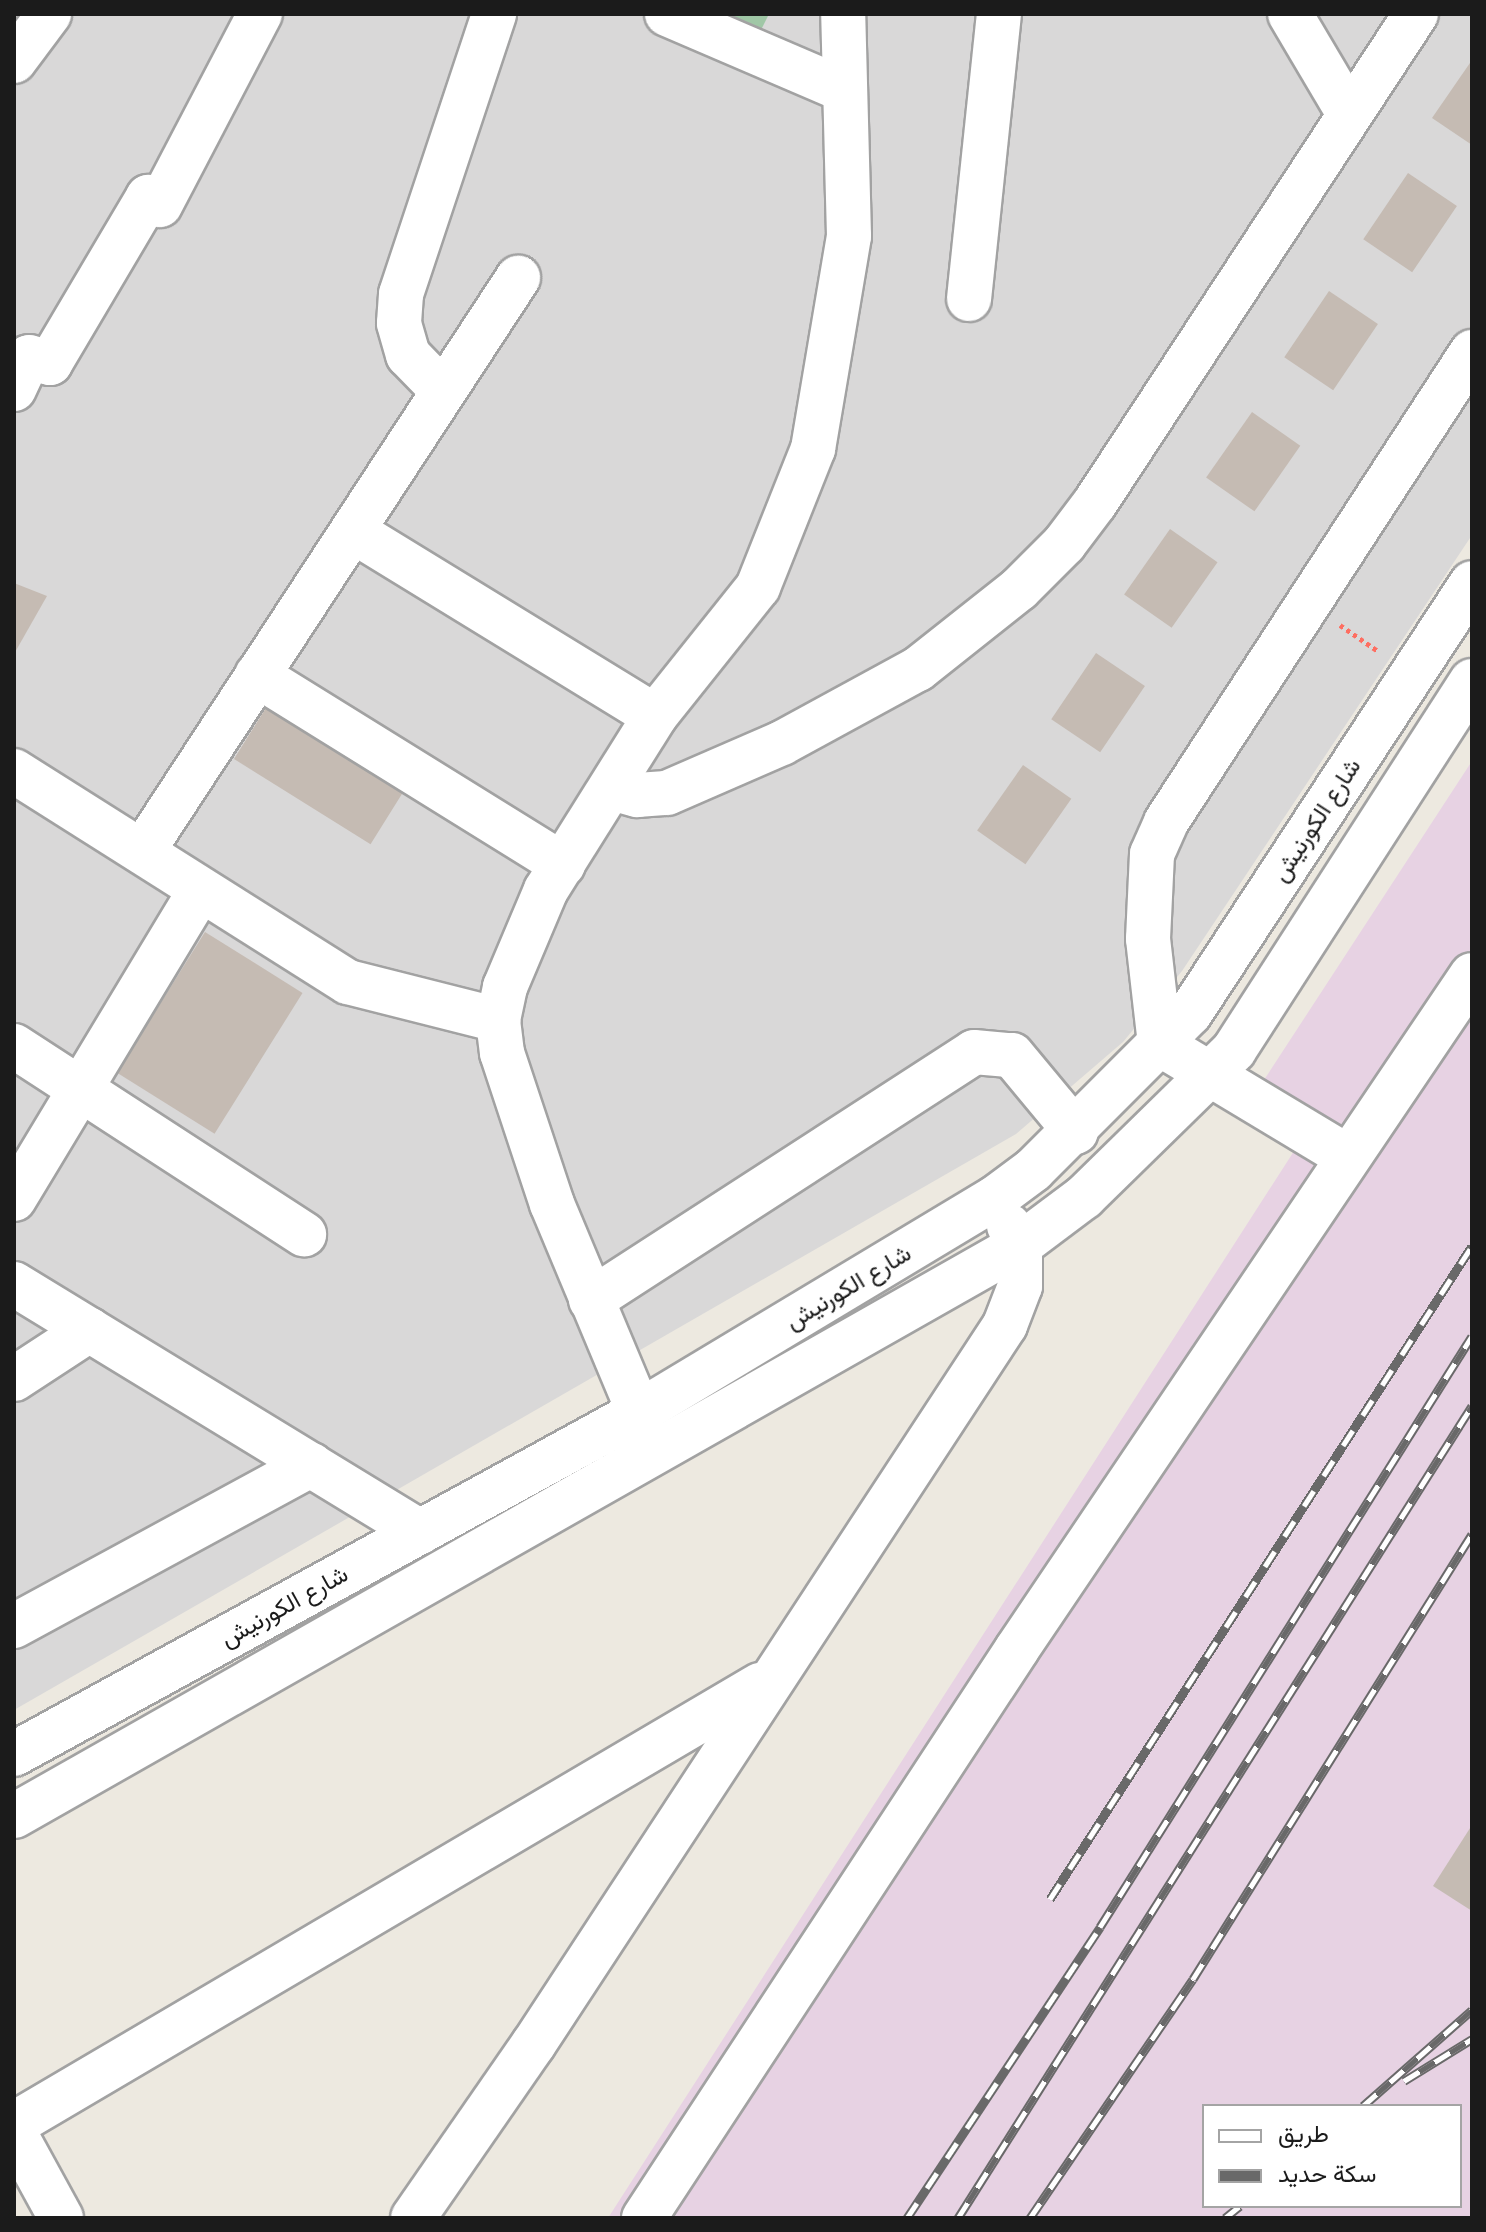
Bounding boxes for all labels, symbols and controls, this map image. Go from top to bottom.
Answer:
street label: شارع الكورنيش [1265,753,1367,887]
street label: شارع الكورنيش [780,1238,916,1336]
street label: شارع الكورنيش [215,1559,353,1653]
legend [1202,2104,1462,2208]
text: طريق [1278,2119,1329,2147]
text: سكة حديد [1278,2159,1377,2187]

